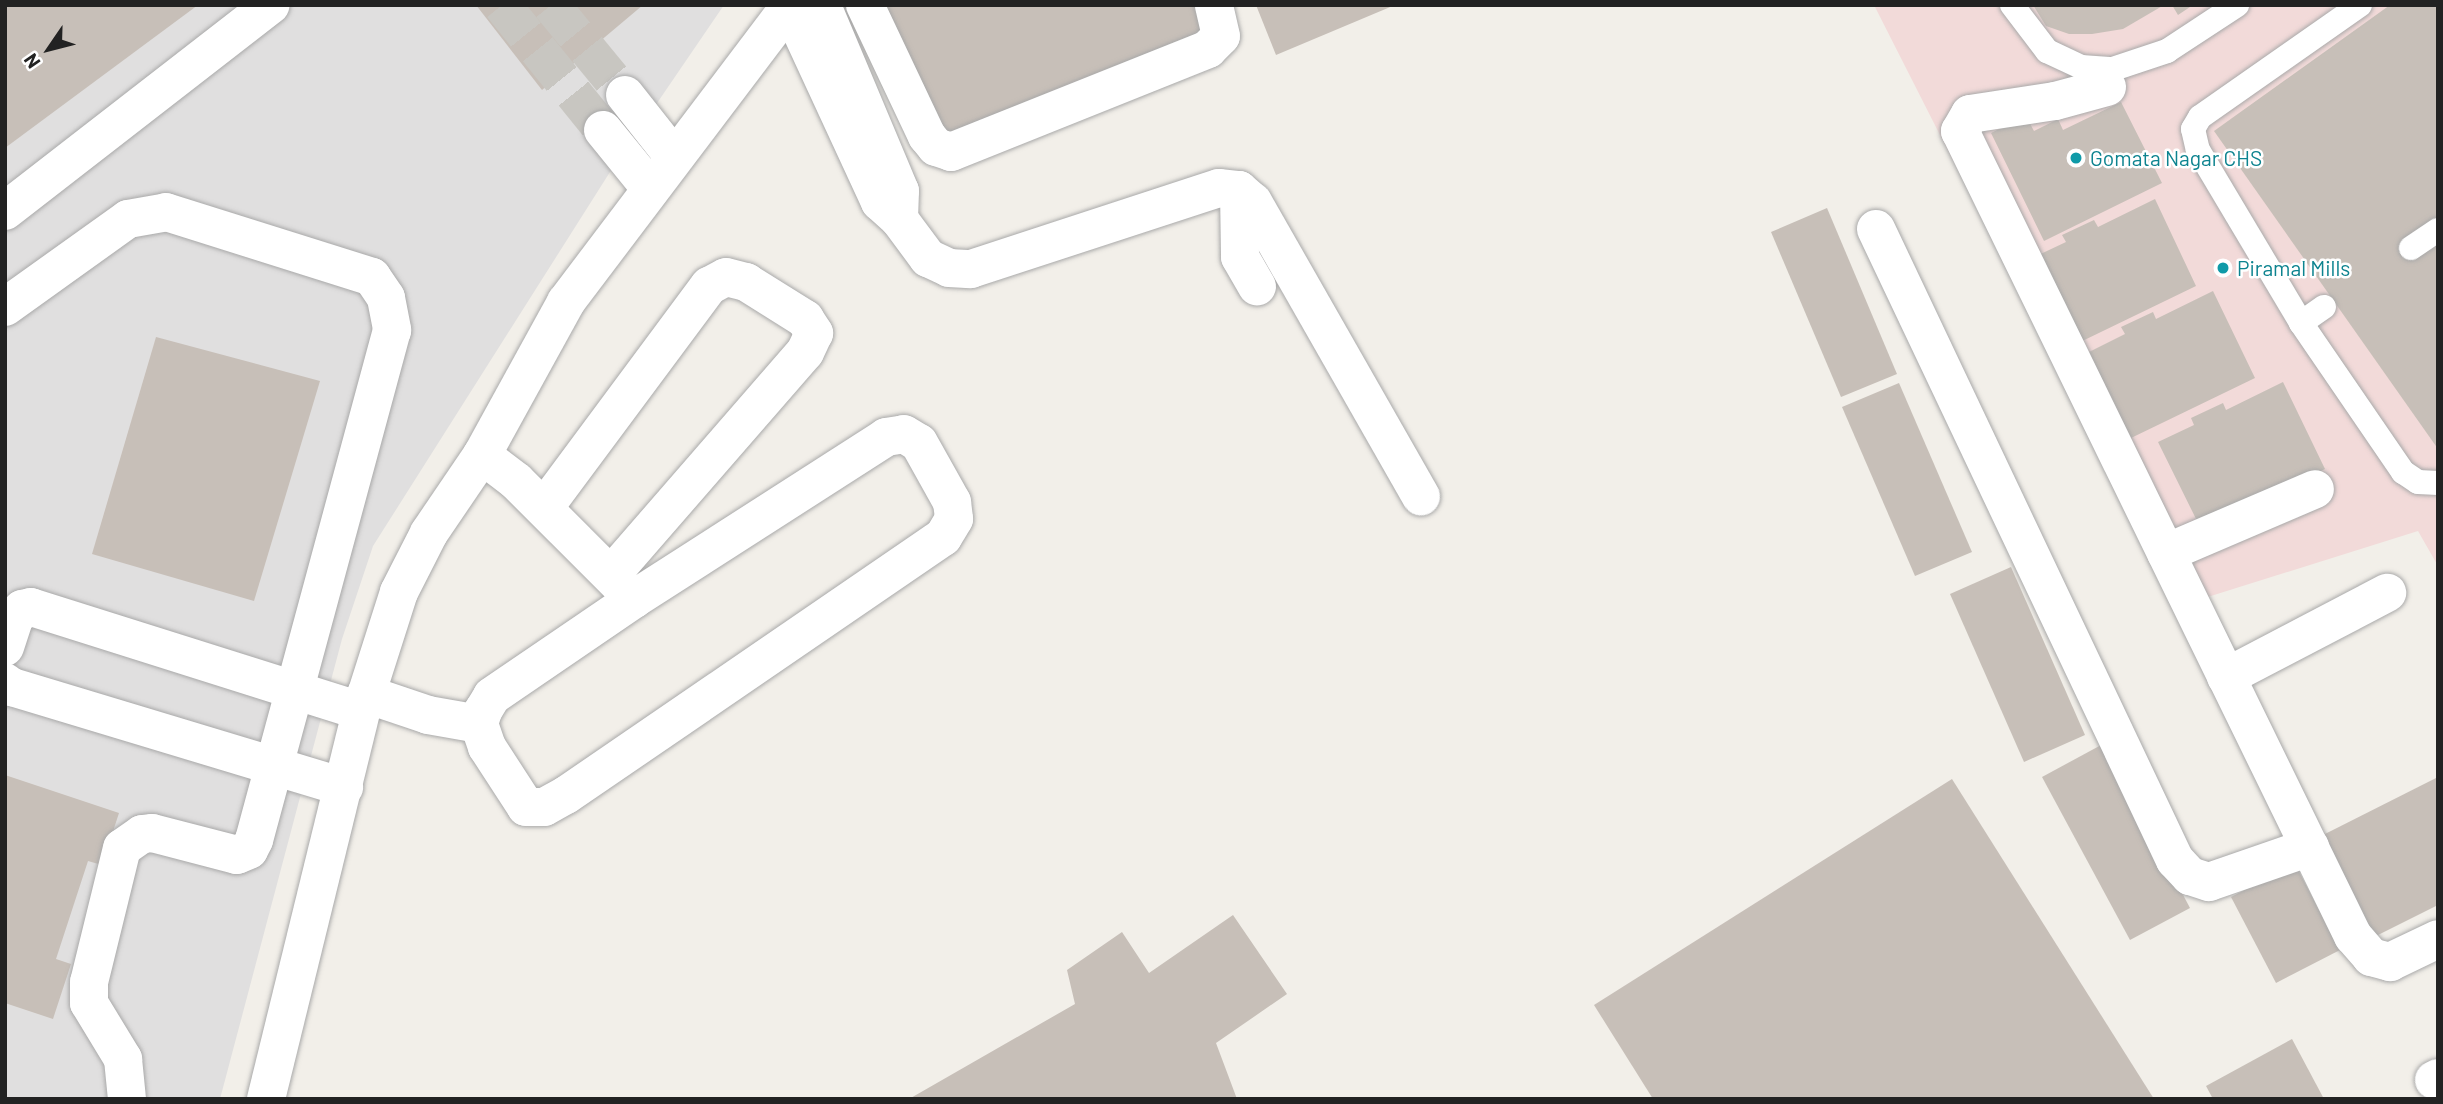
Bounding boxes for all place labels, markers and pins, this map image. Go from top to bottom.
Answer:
place label: Gomata Nagar CHS [2090,145,2262,171]
marker: Gomata Nagar CHS [2068,150,2084,166]
place label: Piramal Mills [2237,255,2350,281]
marker: Piramal Mills [2215,260,2231,276]

